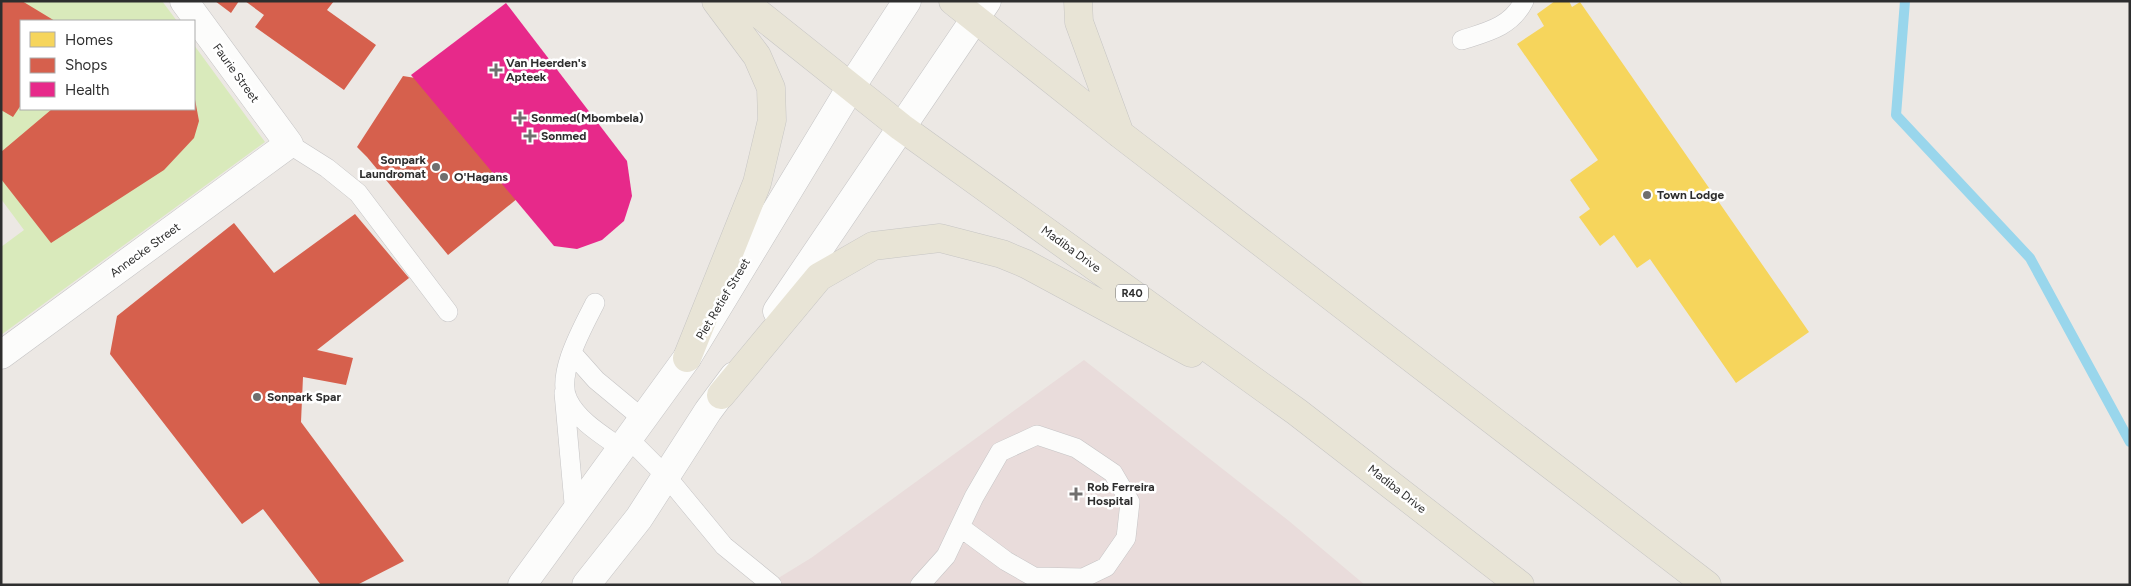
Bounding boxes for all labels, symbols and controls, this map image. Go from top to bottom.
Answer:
legend [20,20,195,110]
text: Homes [65,31,113,49]
street label: Faurie Street [210,41,262,105]
text: Shops [65,56,107,74]
place label: Van Heerden's Apteek [506,56,587,84]
marker: Van Heerden's Apteek [490,64,502,76]
text: Health [65,81,109,99]
marker: Sonmed(Mbombela) [513,111,527,125]
place label: Sonmed(Mbombela) [531,111,644,125]
marker: Sonmed [523,129,537,143]
place label: Sonmed [541,129,586,143]
place label: Sonpark Laundromat [359,153,427,181]
marker: Sonpark Laundromat [430,161,442,173]
place label: O'Hagans [454,170,508,184]
marker: O'Hagans [438,171,450,183]
place label: Town Lodge [1657,188,1724,202]
marker: Town Lodge [1641,189,1653,201]
street label: Annecke Street [107,220,183,280]
street label: Madiba Drive [1039,223,1104,275]
street label: Piet Retief Street [693,255,753,342]
road number: R40 [1116,284,1148,302]
place label: Sonpark Spar [267,390,341,404]
marker: Sonpark Spar [251,391,263,403]
street label: Madiba Drive [1365,462,1429,516]
place label: Rob Ferreira Hospital [1087,480,1155,508]
marker: Rob Ferreira Hospital [1069,487,1083,501]

